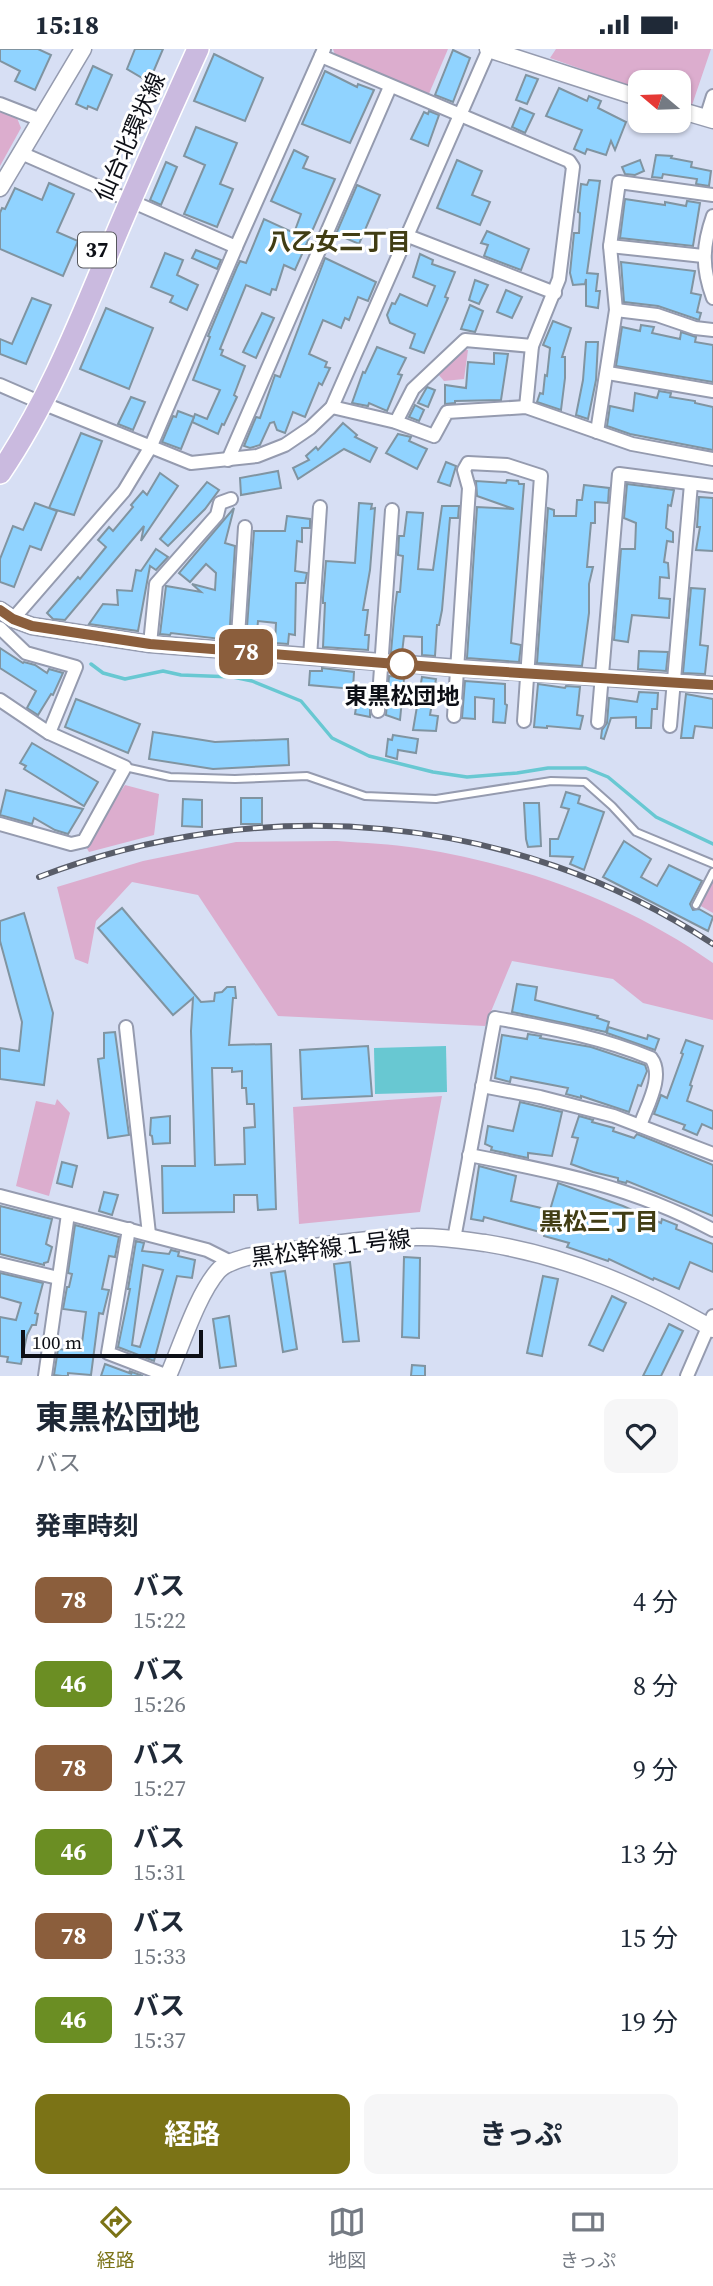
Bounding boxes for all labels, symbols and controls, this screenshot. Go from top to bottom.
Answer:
text: 15:18 [35,7,99,43]
street label: 仙台北環状線 [87,67,173,207]
north arrow [628,70,691,133]
map controls [628,70,691,133]
district label: 八乙女二丁目 [267,225,411,258]
road number: 37 [78,233,116,267]
line badge: 78 [215,629,278,675]
text: 78 [233,635,259,668]
marker: 東黒松団地 [387,649,417,679]
place label: 東黒松団地 [345,680,460,712]
district label: 黒松三丁目 [539,1205,659,1238]
street label: 黒松幹線１号線 [249,1222,413,1274]
scale bar [21,1327,203,1359]
text: 100 m [32,1329,82,1355]
text: 東黒松団地 [35,1395,200,1440]
button: heart [604,1399,678,1473]
text: バス [35,1447,81,1479]
text: 発車時刻 [35,1508,139,1544]
text: バス [133,1568,185,1604]
text: 78 [60,1583,87,1616]
text: 4 分 [633,1584,678,1620]
text: 15:22 [133,1604,186,1636]
text: バス [133,1652,185,1688]
text: 46 [60,1667,87,1700]
text: 8 分 [633,1668,678,1704]
text: 15:26 [133,1688,186,1720]
text: バス [133,1736,185,1772]
text: 78 [60,1751,87,1784]
text: 9 分 [633,1752,678,1788]
text: 15:27 [133,1772,186,1804]
text: バス [133,1820,185,1856]
text: 46 [60,1835,87,1868]
text: 13 分 [620,1836,678,1872]
text: 15:31 [133,1856,186,1888]
text: バス [133,1904,185,1940]
text: 78 [60,1919,87,1952]
text: 15 分 [620,1920,678,1956]
text: 15:33 [133,1940,186,1972]
text: バス [133,1988,185,2024]
text: 46 [60,2003,87,2036]
text: 19 分 [620,2004,678,2040]
text: 15:37 [133,2024,186,2056]
button: 経路 [35,2094,350,2174]
button: きっぷ [364,2094,678,2174]
tab: 経路 [97,2203,135,2273]
tab: 地図 [328,2203,366,2273]
tab: きっぷ [560,2203,616,2273]

